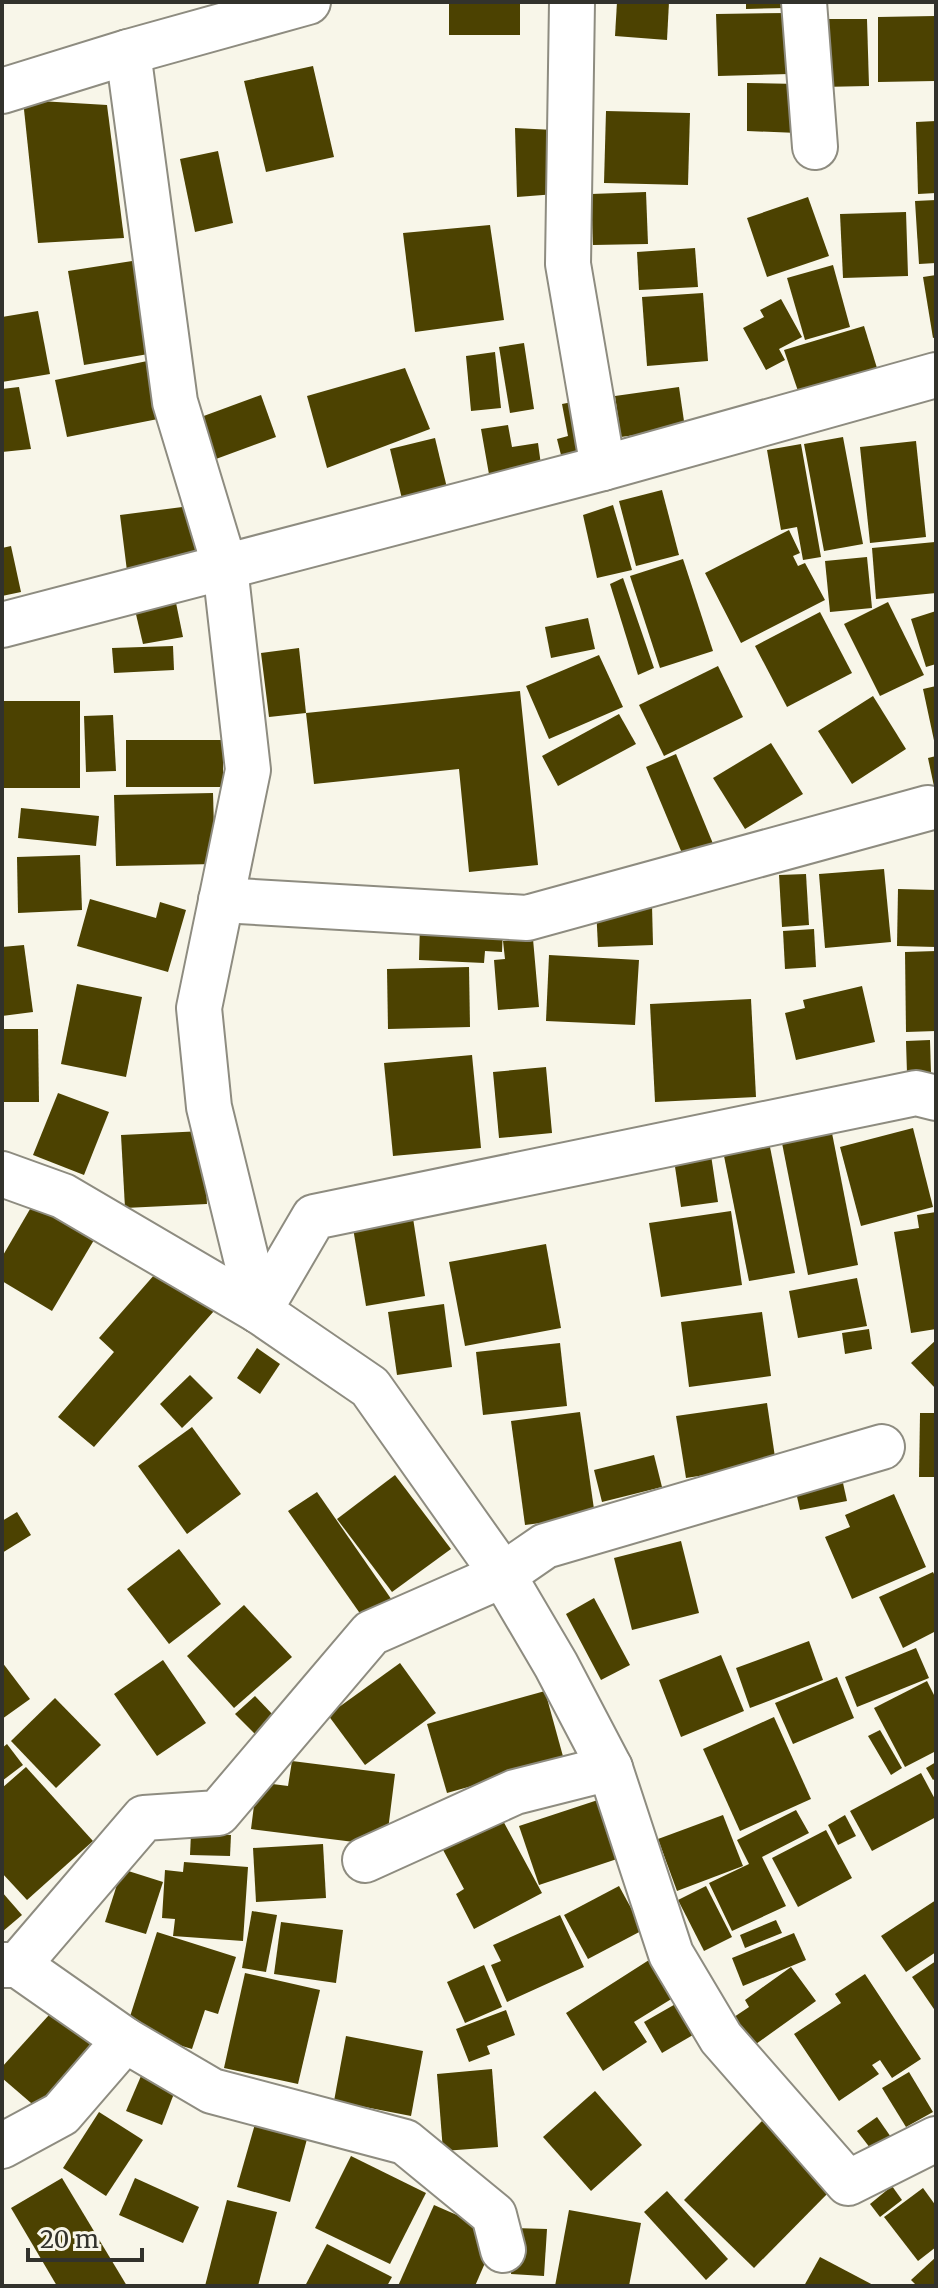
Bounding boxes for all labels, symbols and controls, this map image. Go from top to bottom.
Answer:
scale bar [28,2212,142,2262]
text: 20 m [40,2224,99,2255]

